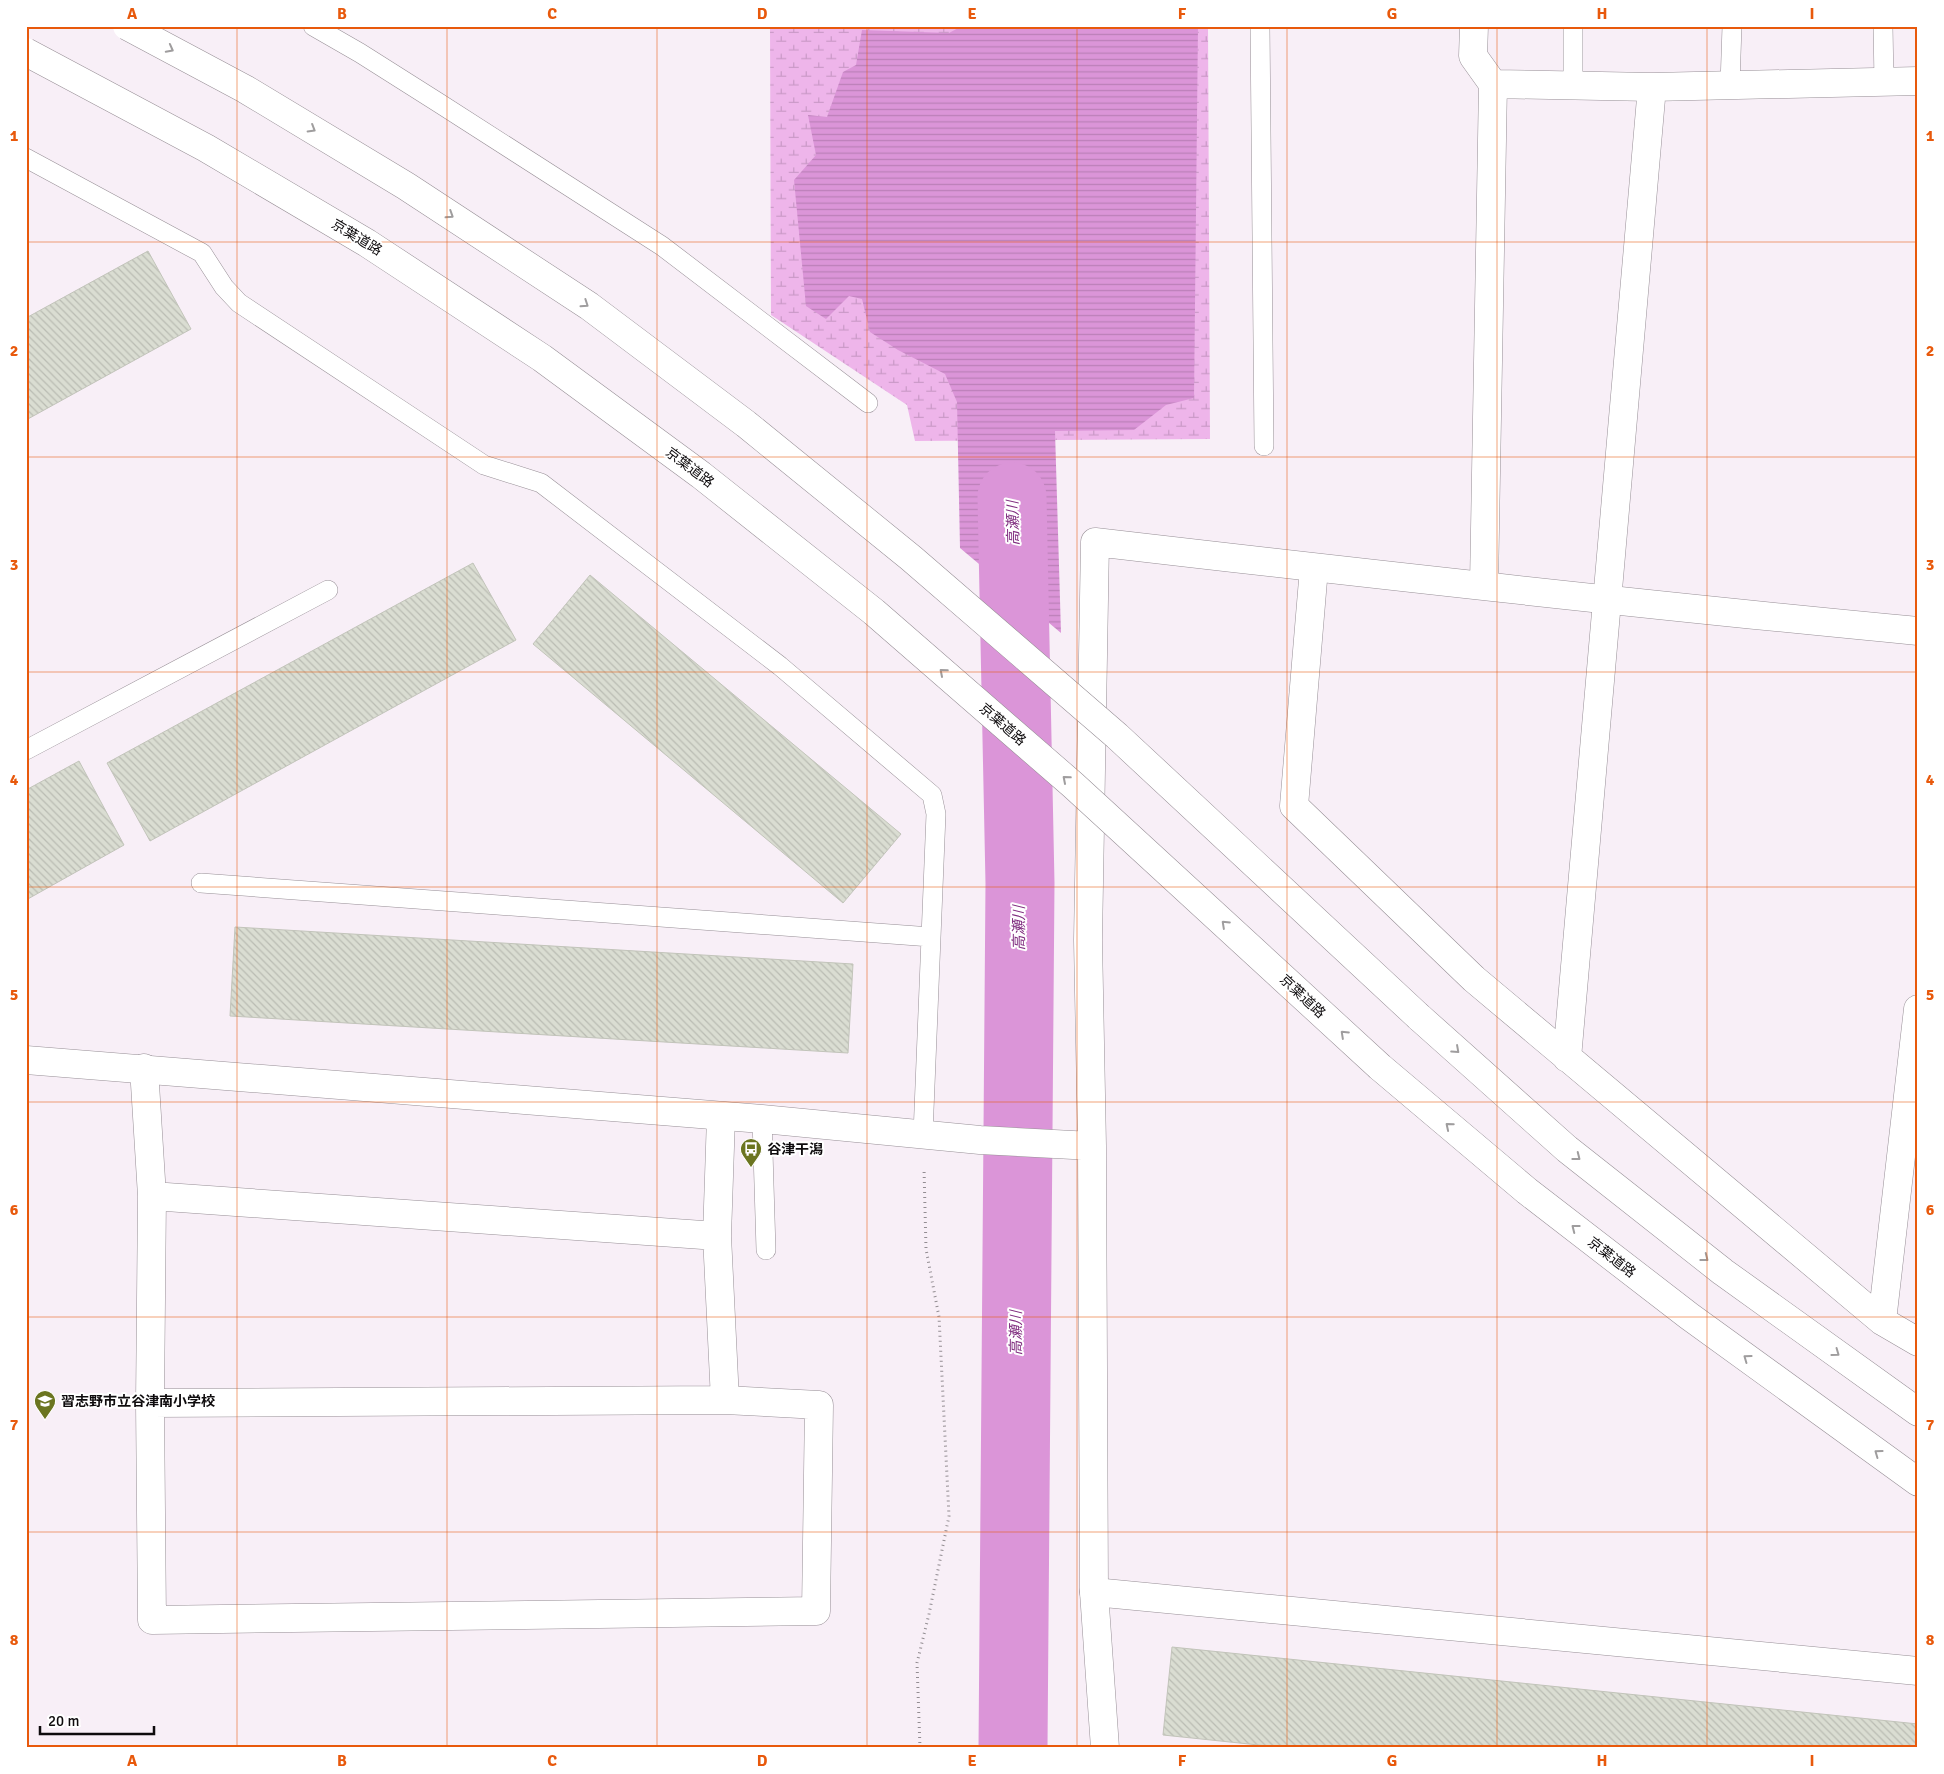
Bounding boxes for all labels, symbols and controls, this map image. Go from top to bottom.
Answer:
text: A [127,4,138,24]
text: B [337,4,347,24]
text: C [547,4,557,24]
text: D [757,4,768,24]
text: E [967,4,977,24]
text: F [1178,4,1187,24]
text: G [1387,4,1397,24]
text: H [1597,4,1607,24]
text: I [1809,4,1815,24]
one-way arrow [165,43,174,53]
one-way arrow [306,123,315,133]
text: 1 [10,126,19,146]
text: 1 [1926,126,1935,146]
one-way arrow [444,208,453,218]
street label: 京葉道路 [328,216,385,259]
one-way arrow [579,298,589,307]
text: 2 [10,341,18,361]
text: 2 [1926,341,1934,361]
street label: 京葉道路 [662,444,717,491]
water label: 高瀬川 [1004,498,1022,546]
text: 3 [10,555,18,575]
text: 3 [1926,555,1934,575]
one-way arrow [940,669,949,678]
street label: 京葉道路 [976,700,1029,749]
text: 4 [10,770,19,790]
text: 4 [1926,770,1935,790]
one-way arrow [1063,776,1072,785]
water label: 高瀬川 [1010,904,1028,951]
one-way arrow [1221,921,1230,930]
street label: 京葉道路 [1276,971,1329,1022]
text: 5 [10,985,18,1005]
text: 5 [1926,985,1934,1005]
one-way arrow [1341,1031,1350,1040]
one-way arrow [1450,1044,1459,1053]
one-way arrow [1446,1122,1455,1131]
bus stop icon: 谷津干潟 [739,1137,763,1168]
place label: 谷津干潟 [767,1141,823,1158]
one-way arrow [1571,1152,1580,1160]
text: 6 [10,1200,19,1220]
text: 6 [1926,1200,1935,1220]
one-way arrow [1572,1226,1581,1234]
street label: 京葉道路 [1584,1233,1639,1281]
one-way arrow [1699,1252,1708,1260]
water label: 高瀬川 [1007,1309,1025,1356]
one-way arrow [1830,1347,1840,1356]
one-way arrow [1743,1355,1753,1364]
school or university icon: 習志野市立谷津南小学校 [33,1389,57,1420]
place label: 習志野市立谷津南小学校 [61,1393,215,1410]
text: 7 [10,1415,19,1435]
text: 7 [1926,1415,1935,1435]
one-way arrow [1874,1450,1884,1459]
text: 8 [10,1630,19,1650]
text: 8 [1926,1630,1935,1650]
scale bar [40,1704,154,1736]
text: 20 m [48,1712,79,1730]
text: A [127,1751,138,1771]
text: B [337,1751,347,1771]
text: C [547,1751,557,1771]
text: D [757,1751,768,1771]
text: E [967,1751,977,1771]
text: F [1178,1751,1187,1771]
text: G [1387,1751,1397,1771]
text: H [1597,1751,1607,1771]
text: I [1809,1751,1815,1771]

